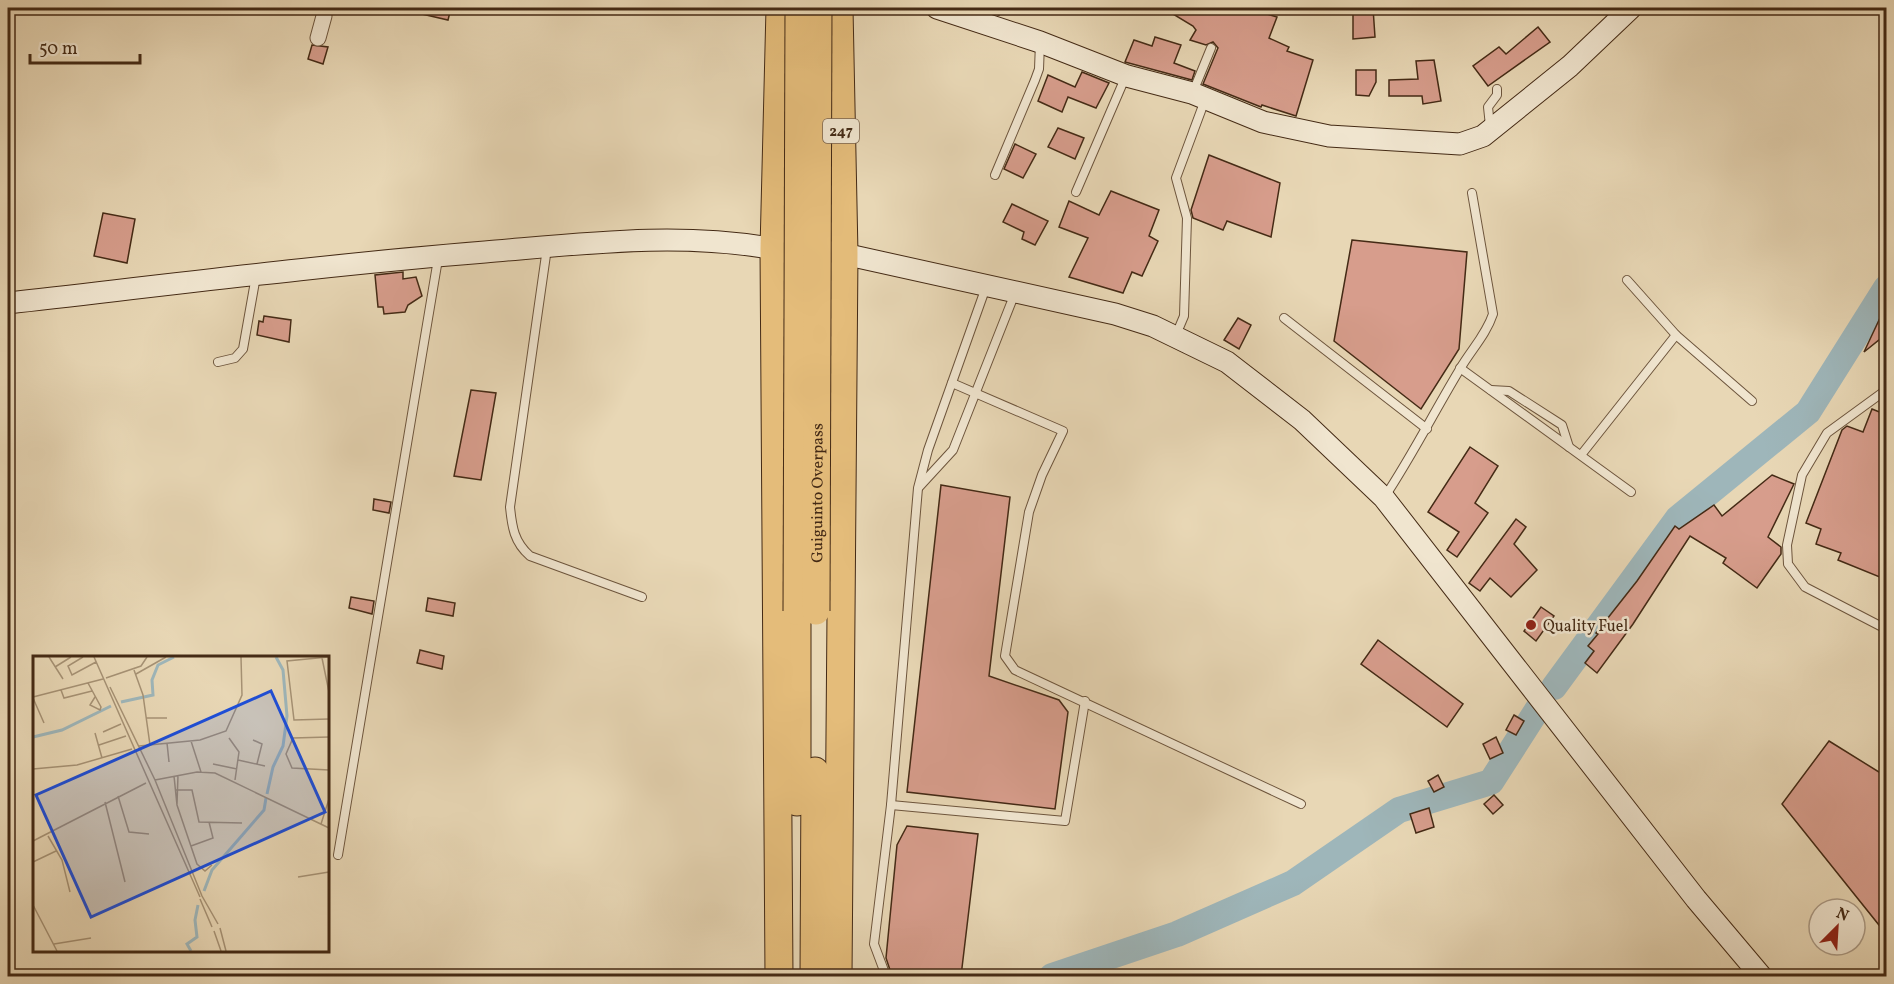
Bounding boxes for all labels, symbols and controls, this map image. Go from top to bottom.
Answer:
scale bar [30,27,140,65]
text: 50 m [39,37,78,62]
road number: 247 [823,119,859,143]
street label: Guiguinto Overpass [807,423,830,563]
place label: Quality Fuel [1543,616,1628,638]
marker: Quality Fuel [1524,618,1538,632]
inset map [33,656,328,951]
north arrow [1807,897,1867,957]
text: N [1833,903,1852,928]

